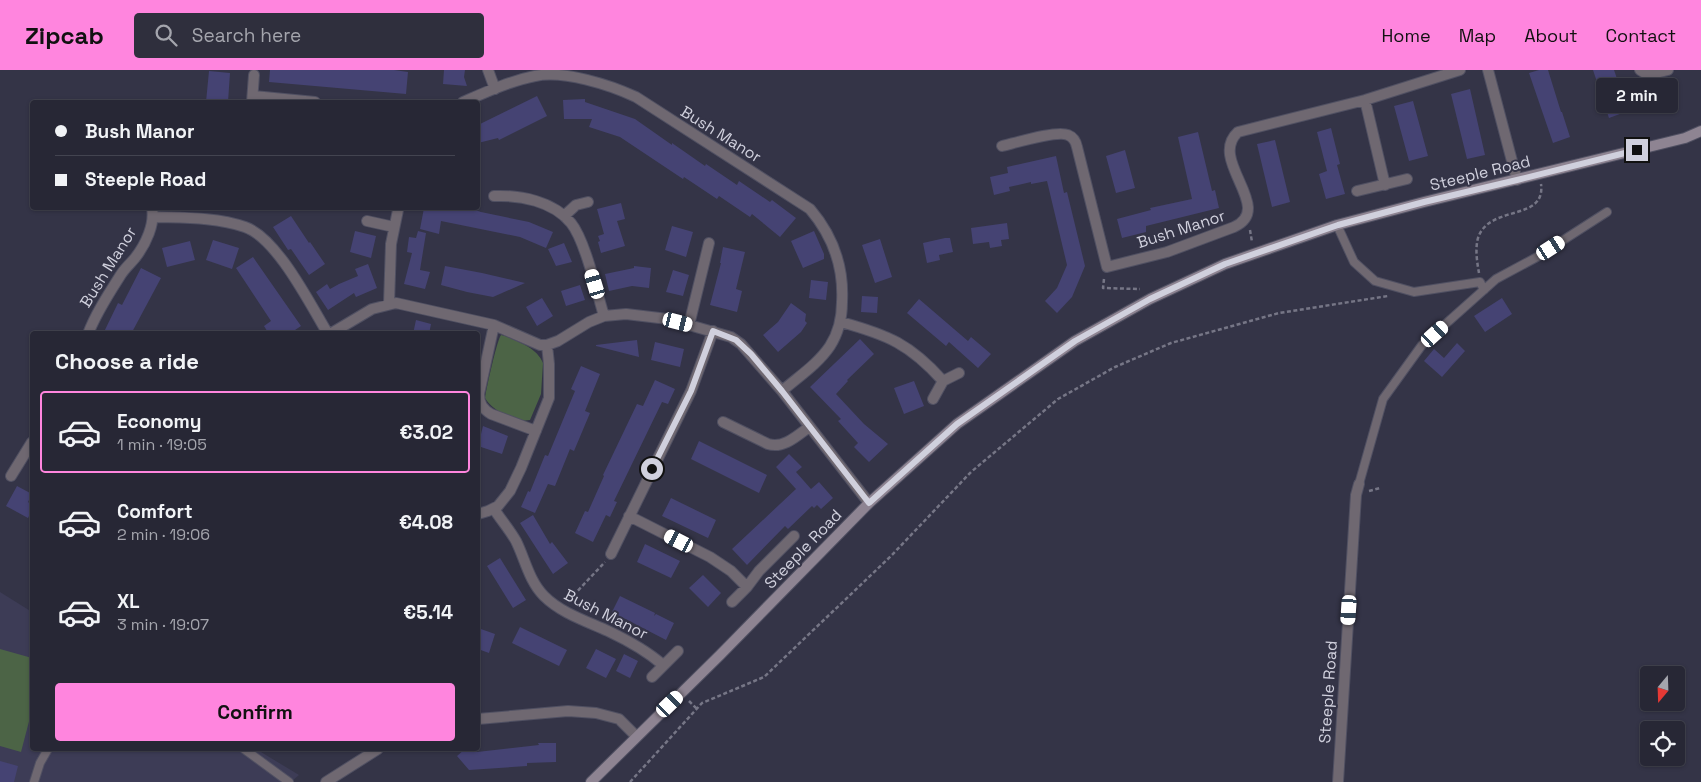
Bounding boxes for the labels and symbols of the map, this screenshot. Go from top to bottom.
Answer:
callout: 2 min [1596,78,1678,112]
street label: Bush Manor [677,101,765,167]
route end [1626,139,1648,161]
street label: Steeple Road [1428,150,1532,196]
street label: Bush Manor [1134,205,1228,253]
street label: Bush Manor [75,223,141,311]
car [1534,234,1567,262]
car [583,267,606,301]
car [661,311,694,333]
car [1418,318,1451,350]
route start [641,458,663,480]
street label: Steeple Road [760,505,846,593]
car [662,528,695,554]
street label: Bush Manor [560,584,652,644]
car [1340,595,1357,625]
street label: Steeple Road [1314,640,1342,744]
north arrow [1640,666,1685,711]
car [653,688,686,720]

